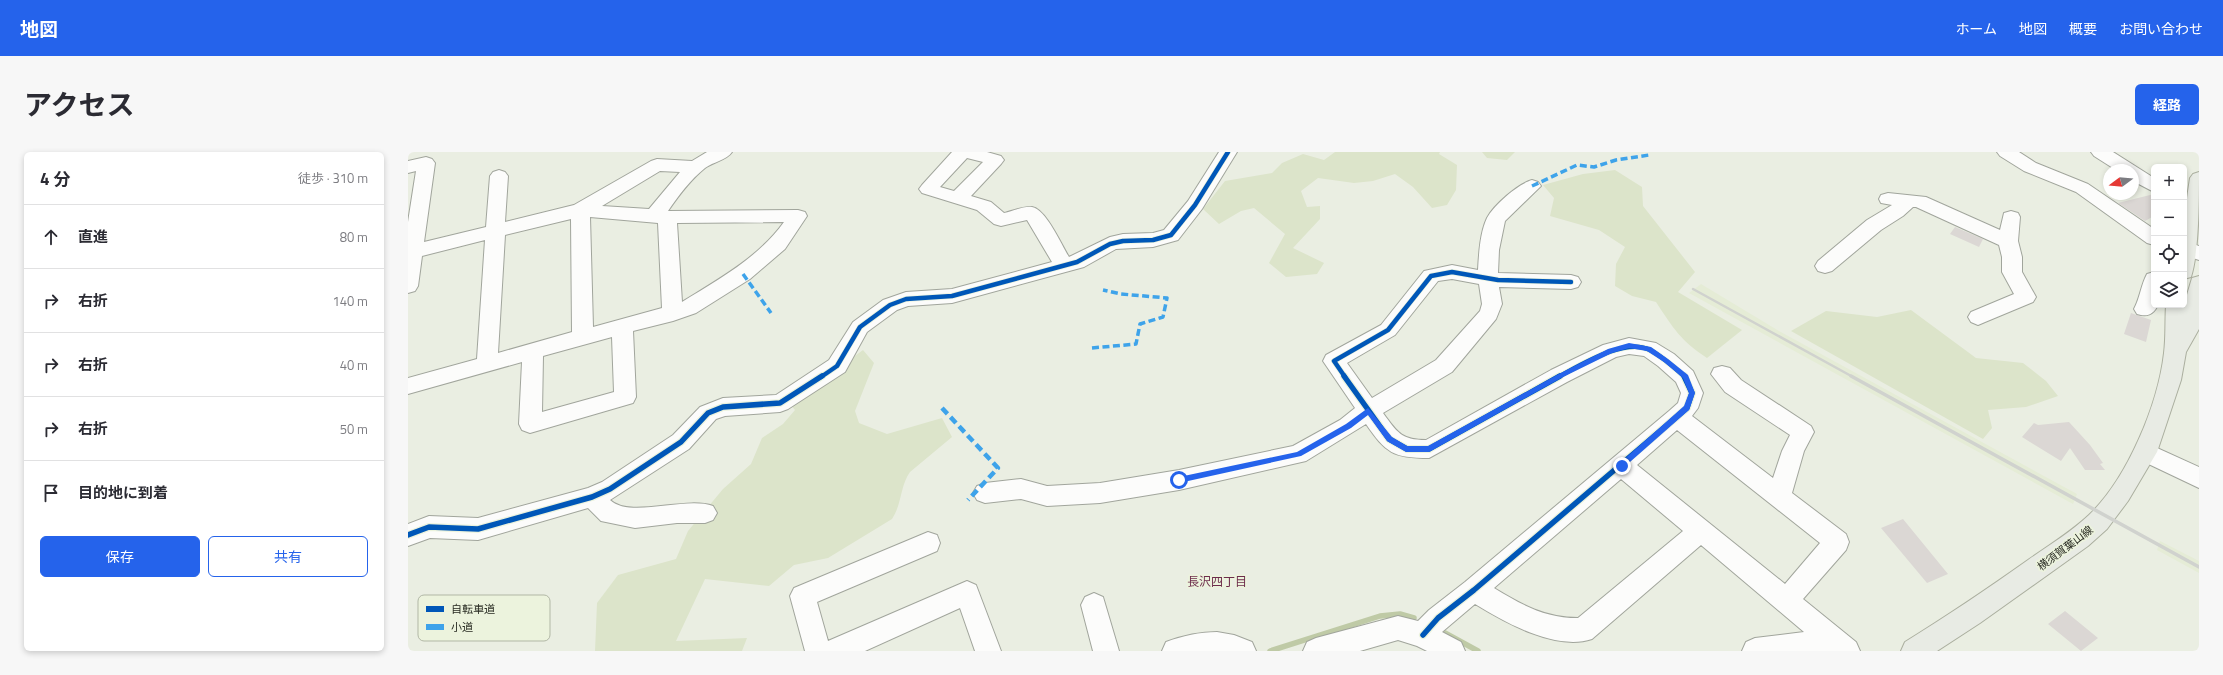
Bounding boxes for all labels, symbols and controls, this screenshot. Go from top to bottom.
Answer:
text: 地図 [20,14,58,43]
text: ホーム [1955,18,1997,39]
text: 地図 [2019,18,2047,39]
text: 概要 [2069,18,2097,39]
text: お問い合わせ [2119,18,2203,39]
text: アクセス [24,83,135,126]
button: 経路 [2135,84,2199,125]
north arrow [2103,164,2139,200]
map controls [2151,164,2187,308]
button: + [2151,164,2187,200]
text: 4 分 [40,166,70,192]
text: 徒歩 · 310 m [298,168,368,188]
button: − [2151,200,2187,236]
text: 直進 [78,225,108,248]
icon: ahead [40,226,62,248]
text: 80 m [340,227,368,247]
button: locate [2151,236,2187,272]
button: layers [2151,272,2187,308]
text: 右折 [78,289,108,312]
icon: right [40,290,62,312]
text: 140 m [332,291,368,311]
text: 右折 [78,353,108,376]
icon: right [40,354,62,376]
text: 40 m [340,355,368,375]
text: 右折 [78,417,108,440]
icon: right [40,418,62,440]
text: 50 m [340,419,368,439]
route end [1613,457,1631,475]
route start [1170,471,1188,489]
text: 目的地に到着 [78,481,168,504]
icon: arrive [40,482,62,504]
street label: 横須賀葉山線 [2034,522,2096,574]
button: 保存 [40,536,200,577]
button: 共有 [208,536,368,577]
district label: 長沢四丁目 [1187,572,1247,591]
legend [418,595,550,641]
text: 自転車道 [451,601,495,617]
text: 小道 [451,619,473,635]

